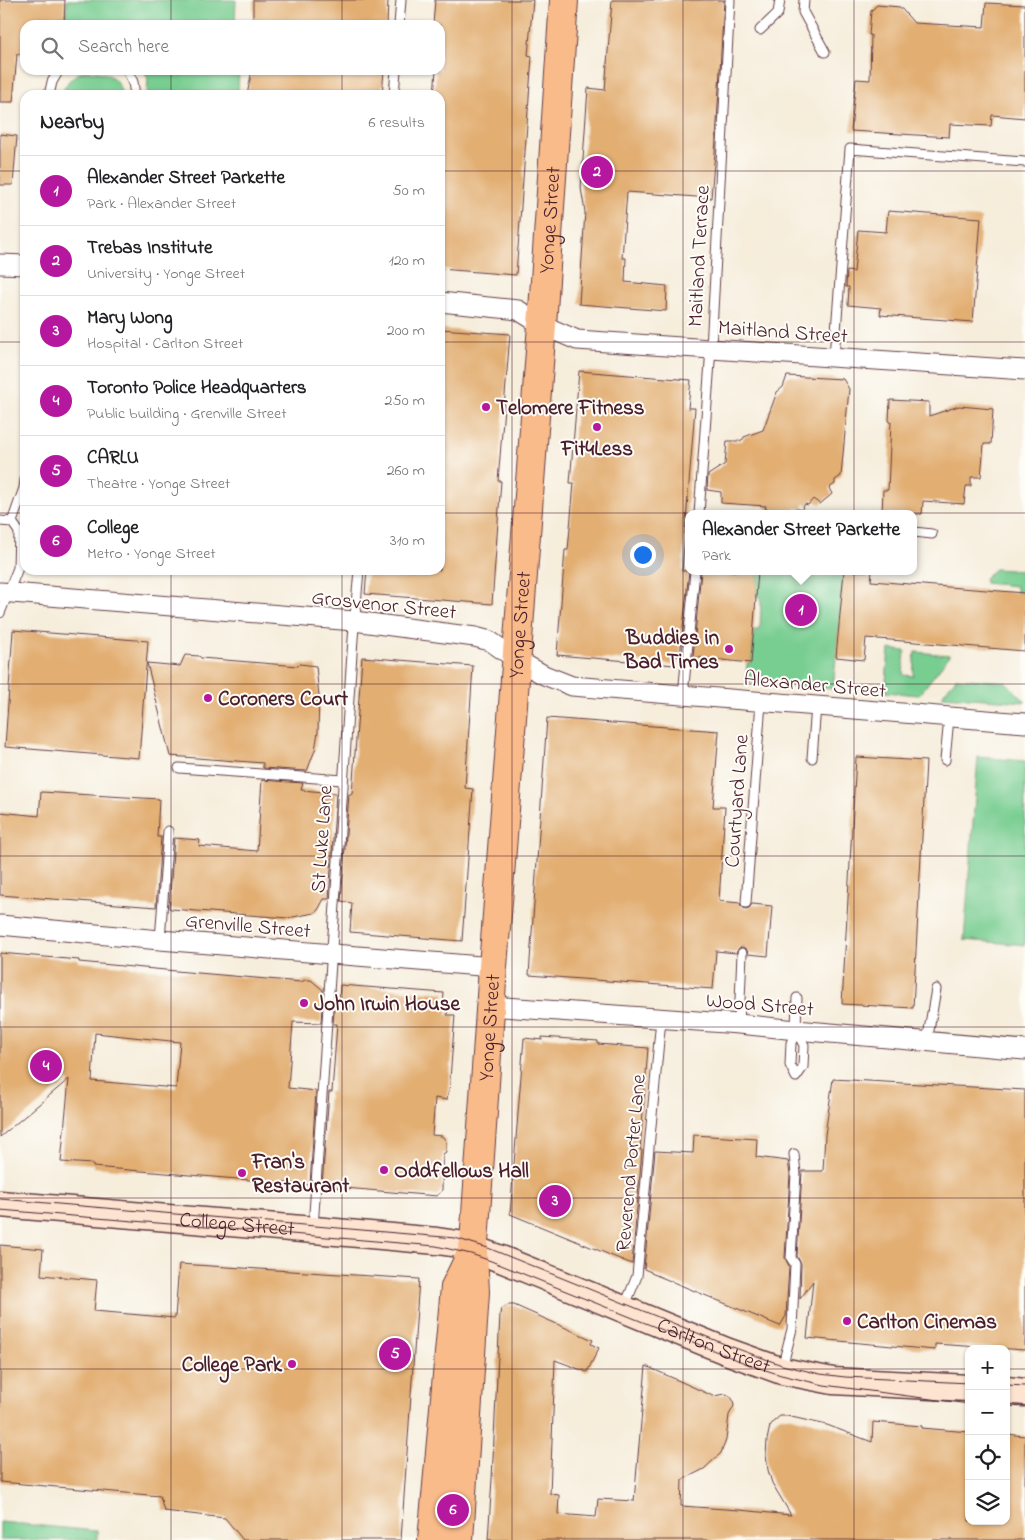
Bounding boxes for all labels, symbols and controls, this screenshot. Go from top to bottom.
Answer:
search box [20,20,445,75]
icon: search [38,34,66,62]
text: Search here [78,34,169,61]
text: Nearby [40,108,104,138]
text: 6 results [368,111,425,135]
pin: 2 [581,153,613,191]
text: Alexander Street Parkette [87,165,285,192]
street label: Yonge Street [533,165,570,275]
text: 1 [53,179,59,203]
text: 50 m [393,179,425,203]
street label: Maitland Terrace [681,184,719,328]
text: Park · Alexander Street [87,192,236,216]
text: Trebas Institute [87,235,212,262]
text: 2 [52,249,60,273]
text: 120 m [389,249,425,273]
text: University · Yonge Street [87,262,245,286]
text: Mary Wong [87,305,173,332]
street label: Maitland Street [717,313,849,352]
text: 3 [53,319,59,343]
text: 200 m [387,319,425,343]
text: Hospital · Carlton Street [87,332,243,356]
text: Toronto Police Headquarters [87,375,306,402]
text: 4 [53,389,59,413]
text: 250 m [385,389,425,413]
place label: Telomere Fitness [496,394,645,424]
marker: Telomere Fitness [480,401,492,413]
text: Public building · Grenville Street [87,402,287,426]
marker: Fit4Less [591,421,603,433]
place label: Fit4Less [560,435,633,465]
text: CARLU [87,445,139,472]
text: 5 [51,459,61,483]
text: 260 m [387,459,425,483]
text: Theatre · Yonge Street [87,472,230,496]
popup [685,510,917,575]
text: College [87,515,139,542]
text: Alexander Street Parkette [702,517,900,544]
text: 6 [52,529,60,553]
text: 310 m [390,529,425,553]
text: Metro · Yonge Street [87,542,216,566]
your location [630,542,656,568]
text: Park [702,544,731,568]
street label: Yonge Street [502,570,540,680]
street label: Grosvenor Street [310,583,458,629]
pin: 1 [785,591,817,629]
place label: Buddies in Bad Times [623,624,719,678]
marker: Buddies in Bad Times [723,643,735,655]
street label: Alexander Street [742,665,887,707]
place label: Coroners Court [218,685,349,715]
marker: Coroners Court [202,692,214,704]
street label: Courtyard Lane [718,733,760,869]
street label: St Luke Lane [304,784,342,894]
street label: Grenville Street [184,907,312,947]
street label: Yonge Street [472,973,509,1082]
street label: Wood Street [705,986,815,1026]
place label: John Irwin House [314,990,460,1020]
marker: John Irwin House [298,997,310,1009]
pin: 4 [30,1047,62,1085]
street label: Reverend Porter Lane [609,1073,655,1253]
place label: Fran's Restaurant [251,1148,350,1202]
place label: Oddfellows Hall [394,1157,529,1187]
marker: Oddfellows Hall [378,1164,390,1176]
marker: Fran's Restaurant [236,1167,248,1179]
pin: 3 [539,1182,571,1220]
street label: College Street [178,1206,296,1245]
place label: Carlton Cinemas [857,1308,997,1338]
street label: Carlton Street [652,1311,774,1383]
marker: Carlton Cinemas [841,1315,853,1327]
pin: 5 [379,1335,411,1373]
map controls [965,1345,1010,1525]
button: + [965,1345,1010,1390]
place label: College Park [182,1351,283,1383]
marker: College Park [286,1358,298,1370]
button: − [965,1390,1010,1435]
button: locate [965,1435,1010,1480]
button: layers [965,1480,1010,1525]
pin: 6 [437,1491,469,1529]

